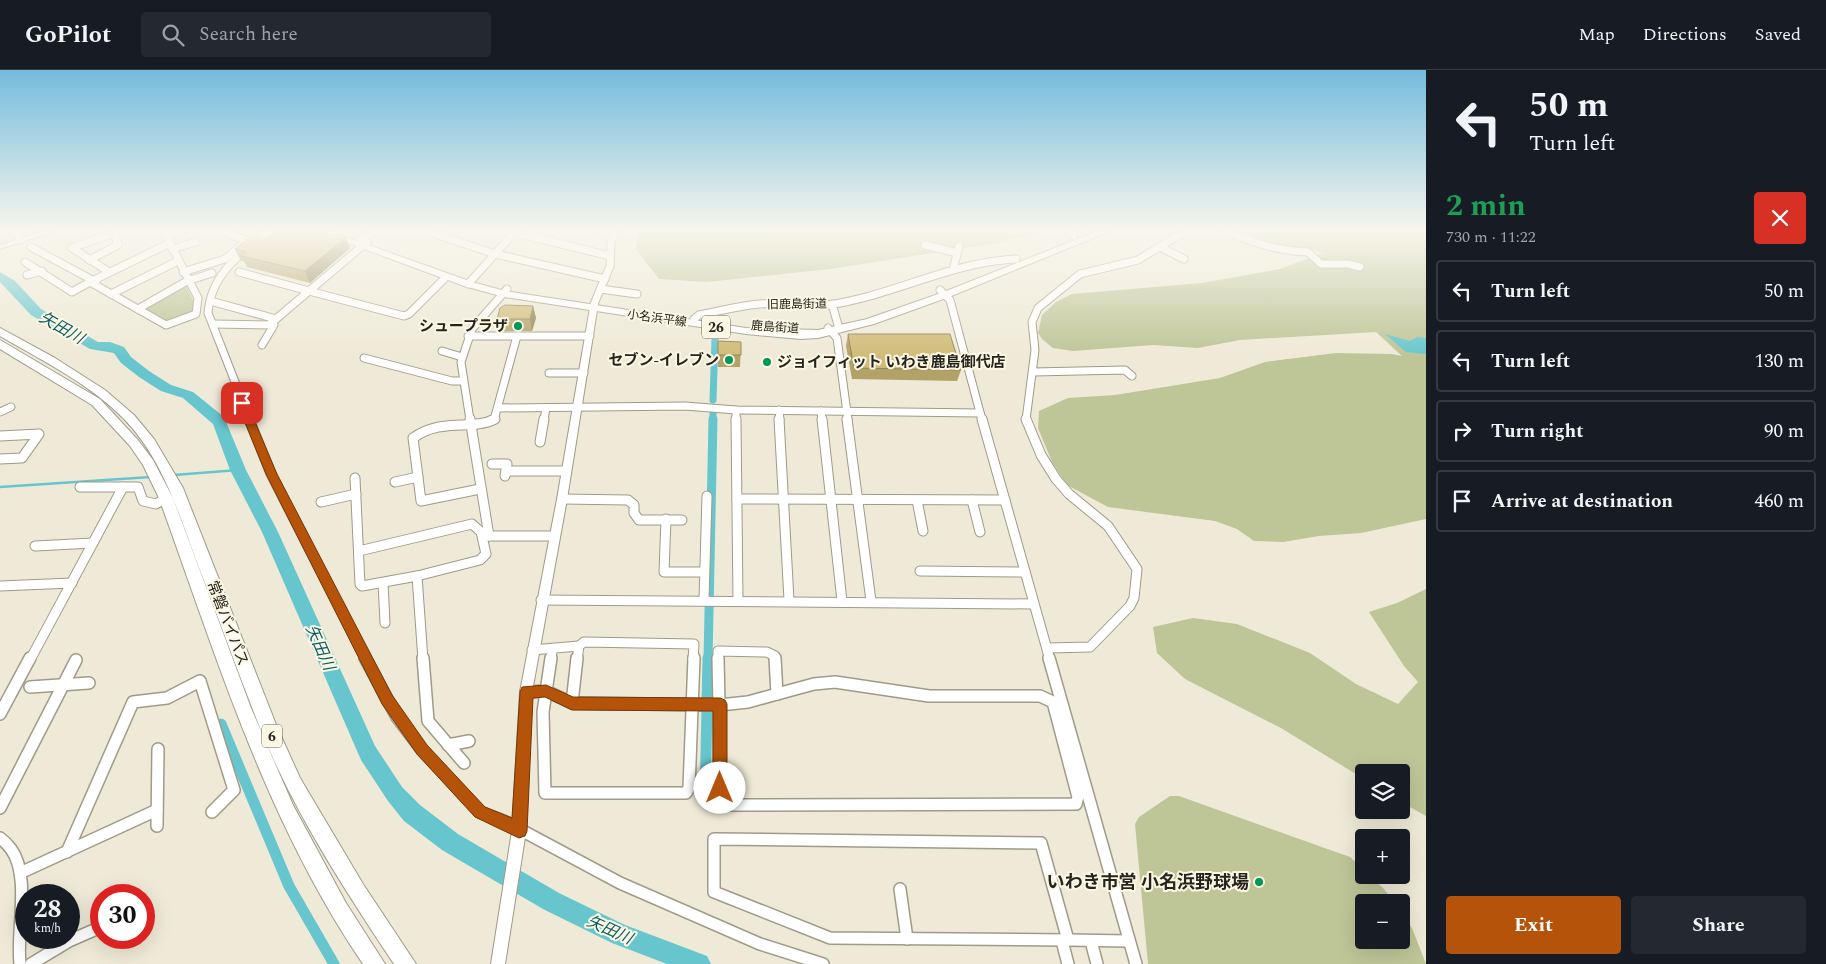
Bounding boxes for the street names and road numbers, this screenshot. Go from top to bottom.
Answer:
street label: 旧鹿島街道 [767,294,827,315]
street label: 小名浜平線 [626,305,688,332]
road number: 26 [702,316,730,338]
street label: 鹿島街道 [750,316,800,339]
street label: 常磐バイパス [201,577,254,669]
road number: 6 [262,724,282,748]

